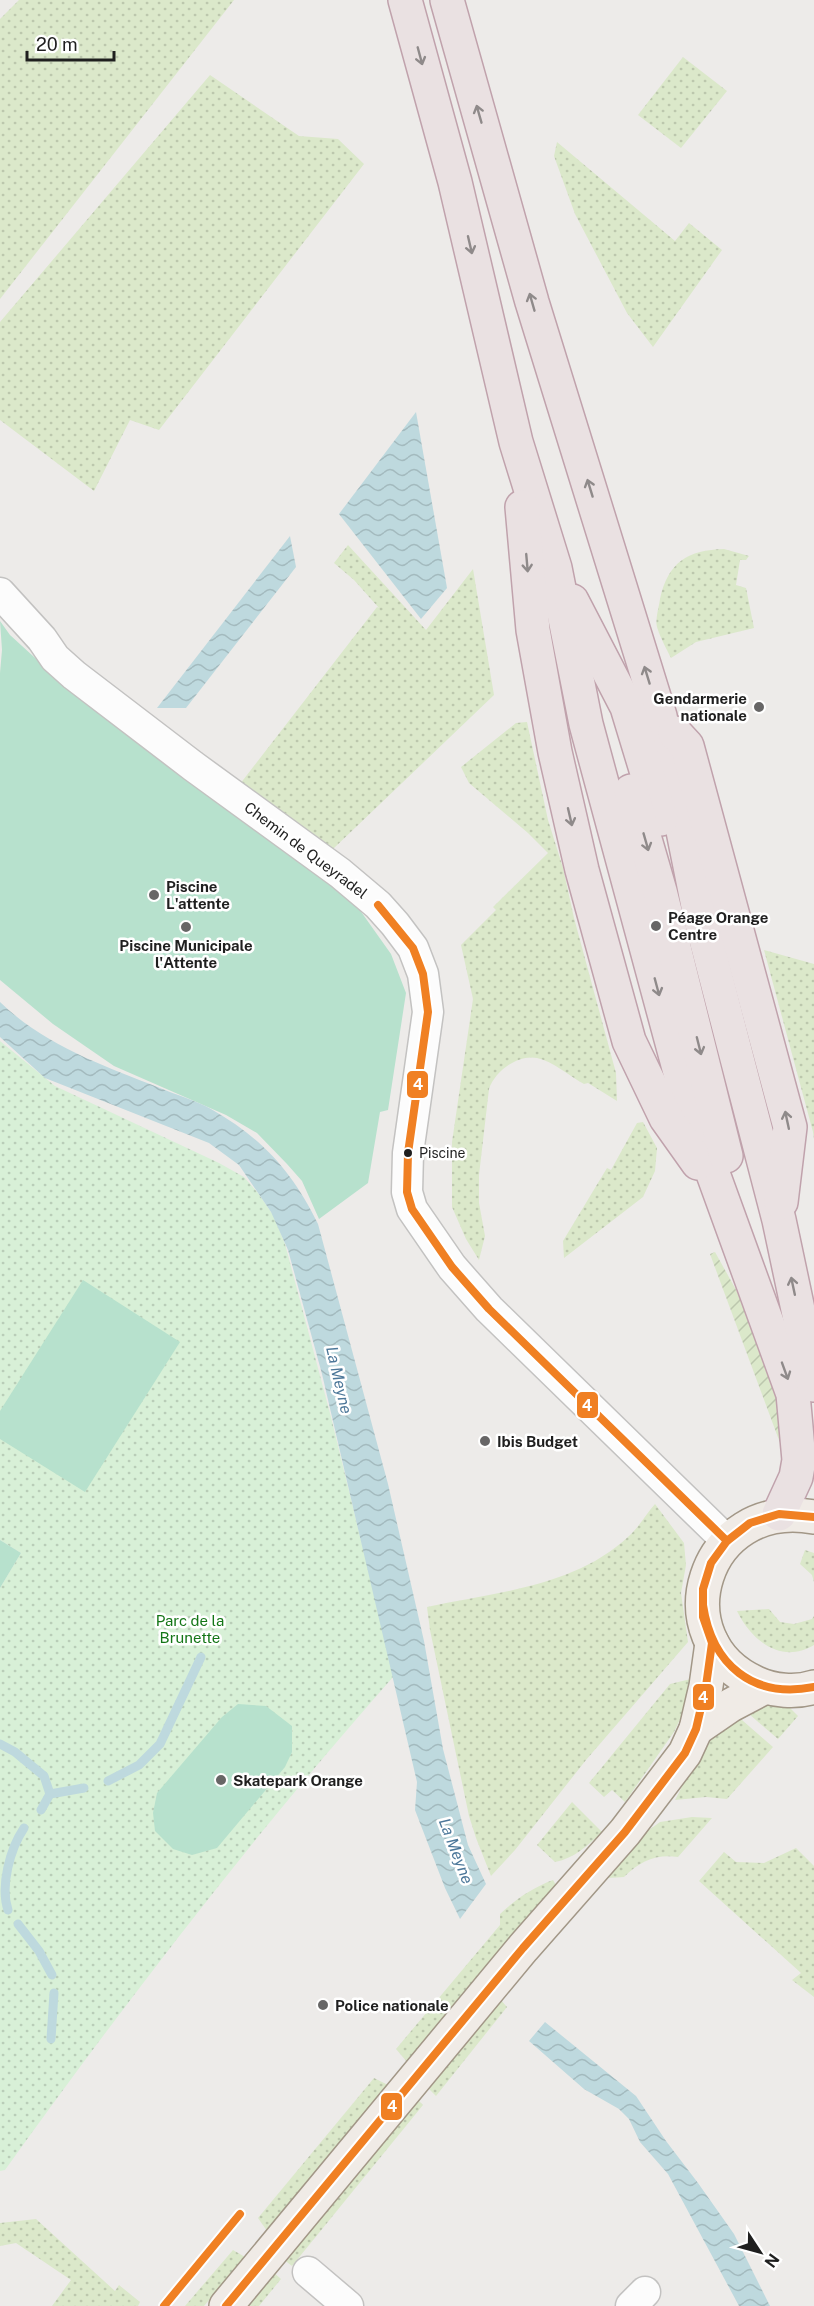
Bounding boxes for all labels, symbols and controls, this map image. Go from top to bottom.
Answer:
scale bar [27,24,114,62]
text: 20 m [36,34,78,55]
one-way arrow [415,47,427,66]
one-way arrow [473,105,484,124]
one-way arrow [464,235,476,254]
one-way arrow [526,293,537,312]
one-way arrow [583,479,594,498]
one-way arrow [522,552,533,572]
one-way arrow [641,666,652,685]
place label: Gendarmerie nationale [653,690,747,724]
marker: Gendarmerie nationale [752,700,766,714]
street label: Chemin de Queyradel [241,798,371,902]
one-way arrow [564,807,576,826]
one-way arrow [641,832,652,851]
place label: Piscine L'attente [166,878,230,912]
marker: Piscine L'attente [147,888,161,902]
place label: Péage Orange Centre [668,909,768,943]
marker: Péage Orange Centre [649,919,663,933]
marker: Piscine Municipale l'Attente [179,920,193,934]
place label: Piscine Municipale l'Attente [119,937,253,971]
one-way arrow [652,977,663,996]
one-way arrow [694,1036,706,1055]
line badge: 4 [406,1070,429,1099]
text: 4 [413,1075,424,1094]
one-way arrow [781,1111,792,1130]
place label: Piscine [419,1145,466,1161]
marker: Piscine [402,1147,414,1159]
one-way arrow [787,1277,798,1297]
water label: La Meyne [322,1344,356,1416]
one-way arrow [780,1361,791,1380]
line badge: 4 [576,1391,599,1419]
text: 4 [582,1396,593,1415]
place label: Ibis Budget [497,1433,578,1450]
marker: Ibis Budget [478,1434,492,1448]
park label: Parc de la Brunette [156,1612,224,1646]
line badge: 4 [692,1683,715,1711]
text: 4 [698,1688,709,1707]
place label: Skatepark Orange [233,1772,363,1789]
marker: Skatepark Orange [214,1773,228,1787]
water label: La Meyne [435,1815,477,1887]
place label: Police nationale [335,1997,449,2014]
marker: Police nationale [316,1998,330,2012]
line badge: 4 [380,2092,403,2121]
text: 4 [387,2097,398,2116]
north arrow [730,2222,790,2282]
text: N [760,2250,783,2271]

